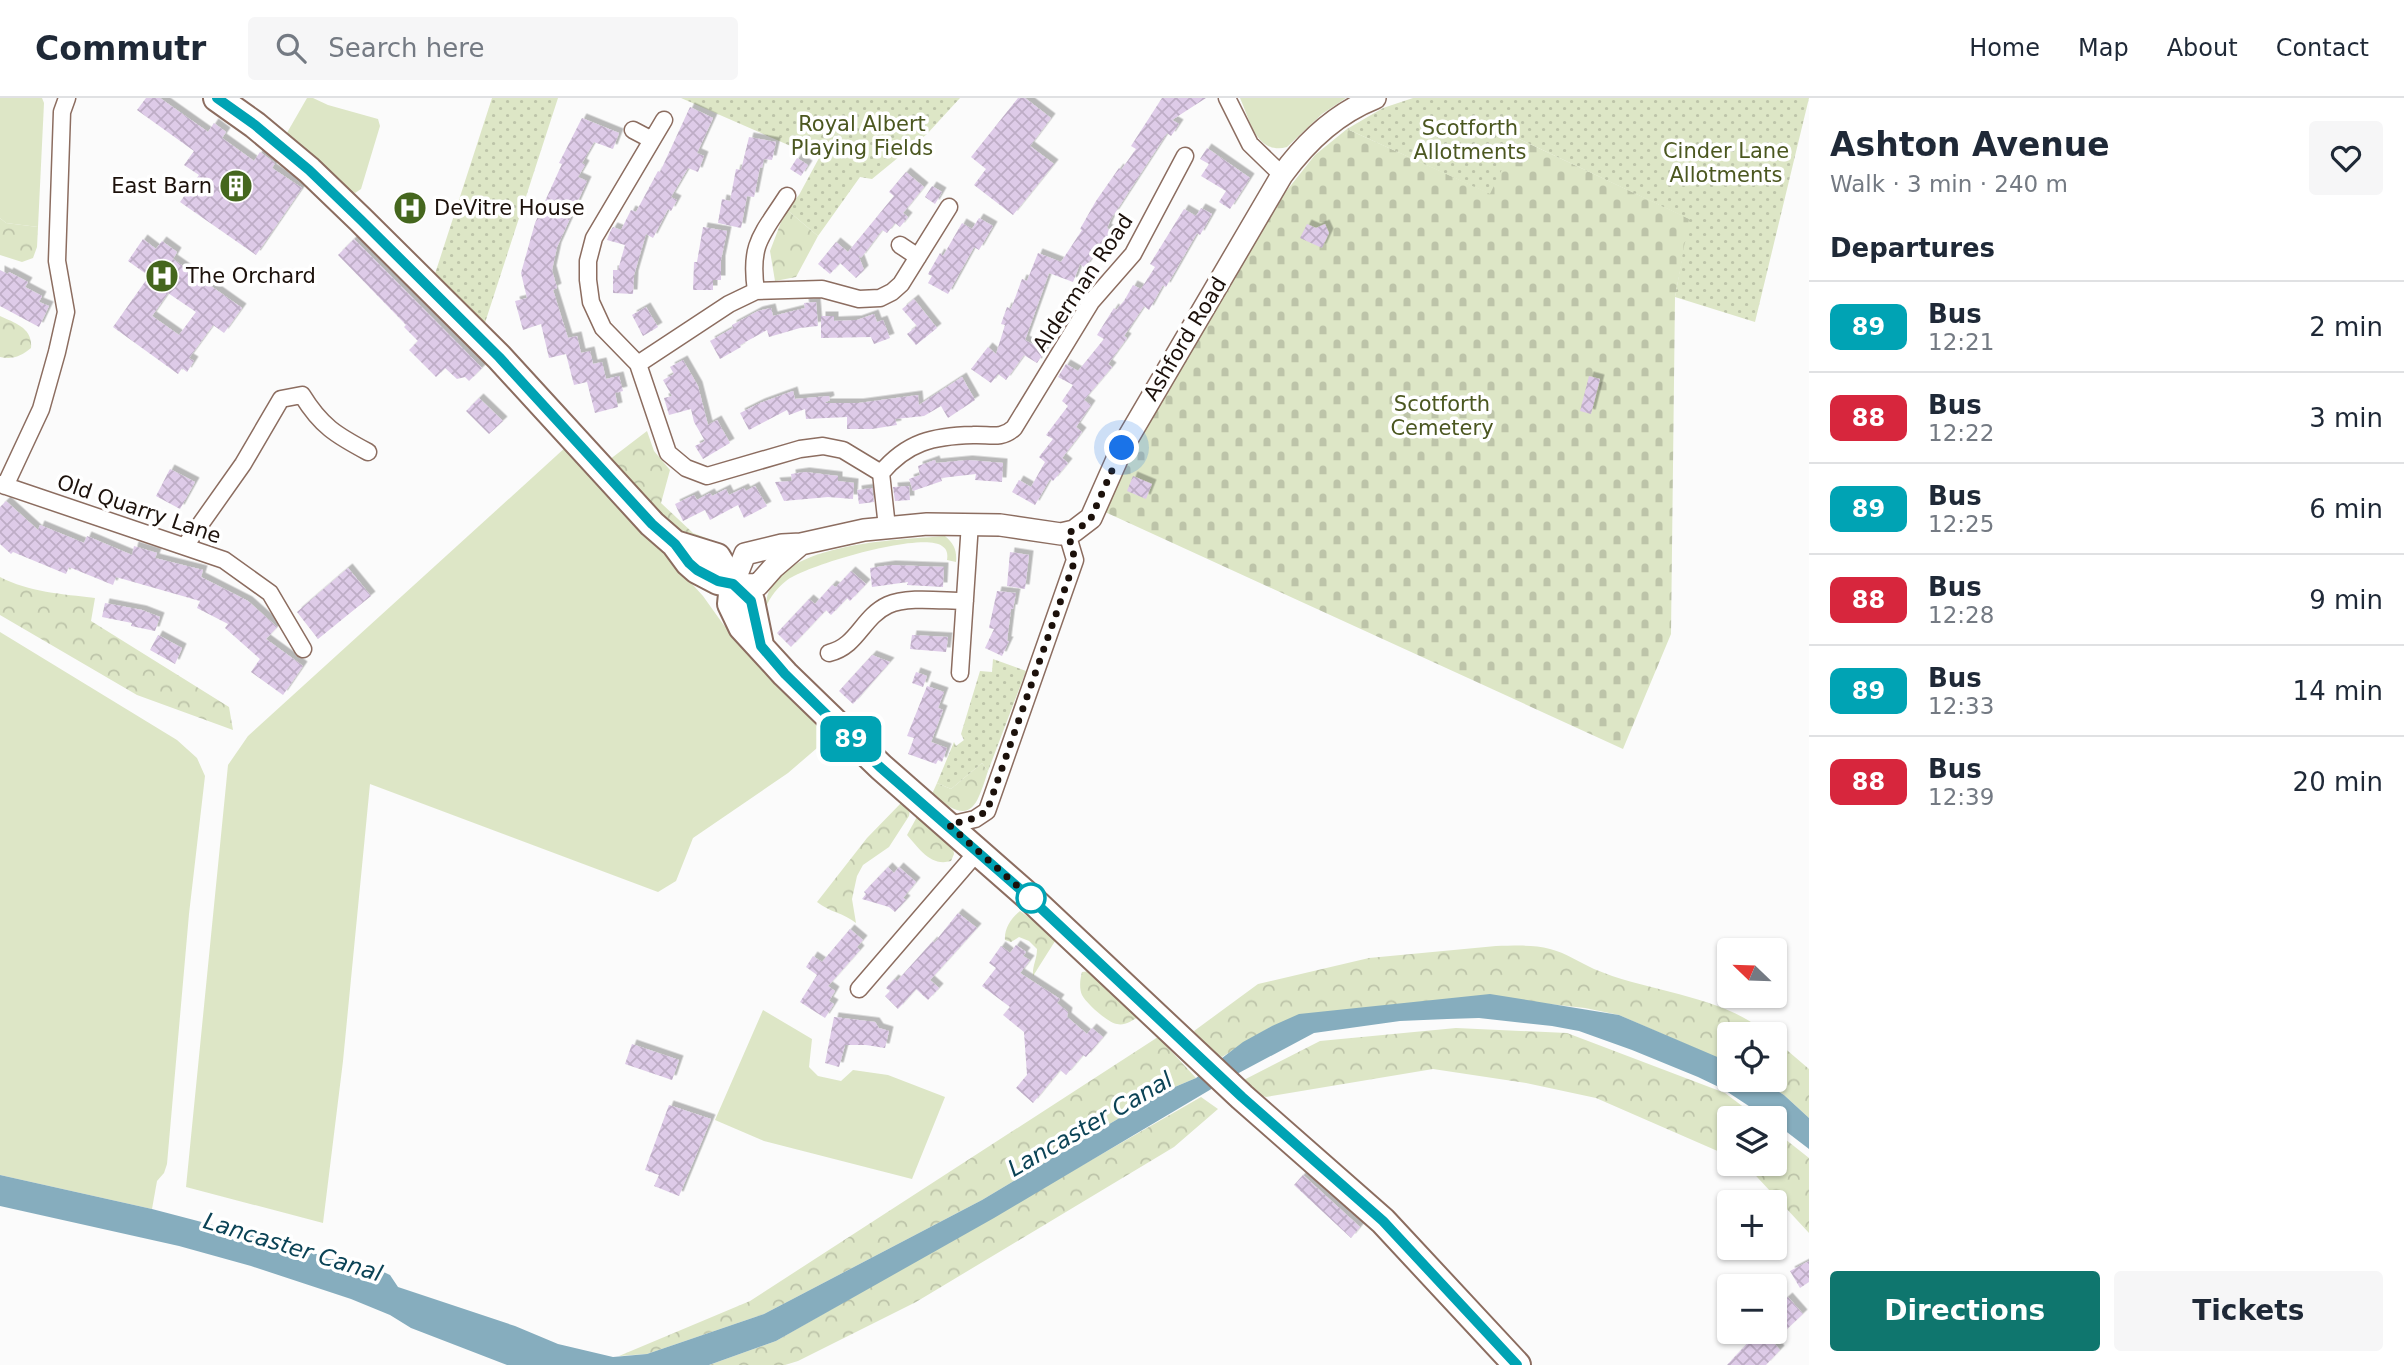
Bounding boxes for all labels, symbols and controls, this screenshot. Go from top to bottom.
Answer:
search box [248,17,738,80]
text: Commutr [35,29,206,68]
icon: search [272,29,310,67]
text: Search here [328,33,484,63]
text: Home [1969,34,2040,62]
text: Map [2078,34,2129,62]
text: About [2167,34,2238,62]
text: Contact [2276,34,2369,62]
park label: Royal Albert Playing Fields [791,112,933,160]
park label: Scotforth Allotments [1414,116,1526,164]
button: heart [2309,121,2383,195]
text: Ashton Avenue [1830,125,2110,164]
park label: Cinder Lane Allotments [1663,139,1789,187]
building icon: East Barn [217,167,255,205]
text: Walk · 3 min · 240 m [1830,171,2068,197]
place label: East Barn [111,174,212,198]
hospital icon: DeVitre House [391,189,429,227]
place label: DeVitre House [434,196,585,220]
street label: Alderman Road [1028,210,1138,356]
text: Departures [1830,233,1995,263]
hospital icon: The Orchard [143,257,181,295]
place label: The Orchard [185,264,316,288]
street label: Ashford Road [1139,273,1231,405]
text: Bus [1928,299,1982,329]
text: 2 min [2309,312,2383,342]
text: 89 [1852,313,1885,341]
text: 12:21 [1928,329,1994,355]
text: Bus [1928,390,1982,420]
park label: Scotforth Cemetery [1390,392,1494,440]
text: 3 min [2309,403,2383,433]
text: 88 [1852,404,1885,432]
text: 12:22 [1928,420,1994,446]
your location [1104,430,1139,465]
street label: Old Quarry Lane [54,470,224,548]
text: Bus [1928,481,1982,511]
text: 6 min [2309,494,2383,524]
text: 89 [1852,495,1885,523]
text: 12:25 [1928,511,1994,537]
text: Bus [1928,572,1982,602]
text: 9 min [2309,585,2383,615]
text: 88 [1852,586,1885,614]
text: 12:28 [1928,602,1994,628]
text: Bus [1928,663,1982,693]
text: 14 min [2293,676,2383,706]
text: 89 [1852,677,1885,705]
text: 12:33 [1928,693,1994,719]
line badge: 89 [820,716,882,762]
text: 89 [834,725,868,753]
text: Bus [1928,754,1982,784]
text: 20 min [2293,767,2383,797]
text: 88 [1852,768,1885,796]
text: 12:39 [1928,784,1994,810]
unlabelled marker [1016,883,1046,913]
north arrow [1717,938,1787,1008]
map controls [1717,938,1787,1344]
button: locate [1717,1022,1787,1092]
water label: Lancaster Canal [1003,1066,1177,1182]
button: layers [1717,1106,1787,1176]
button: + [1717,1190,1787,1260]
water label: Lancaster Canal [201,1207,386,1287]
button: Directions [1830,1271,2100,1351]
button: Tickets [2114,1271,2383,1351]
button: − [1717,1274,1787,1344]

